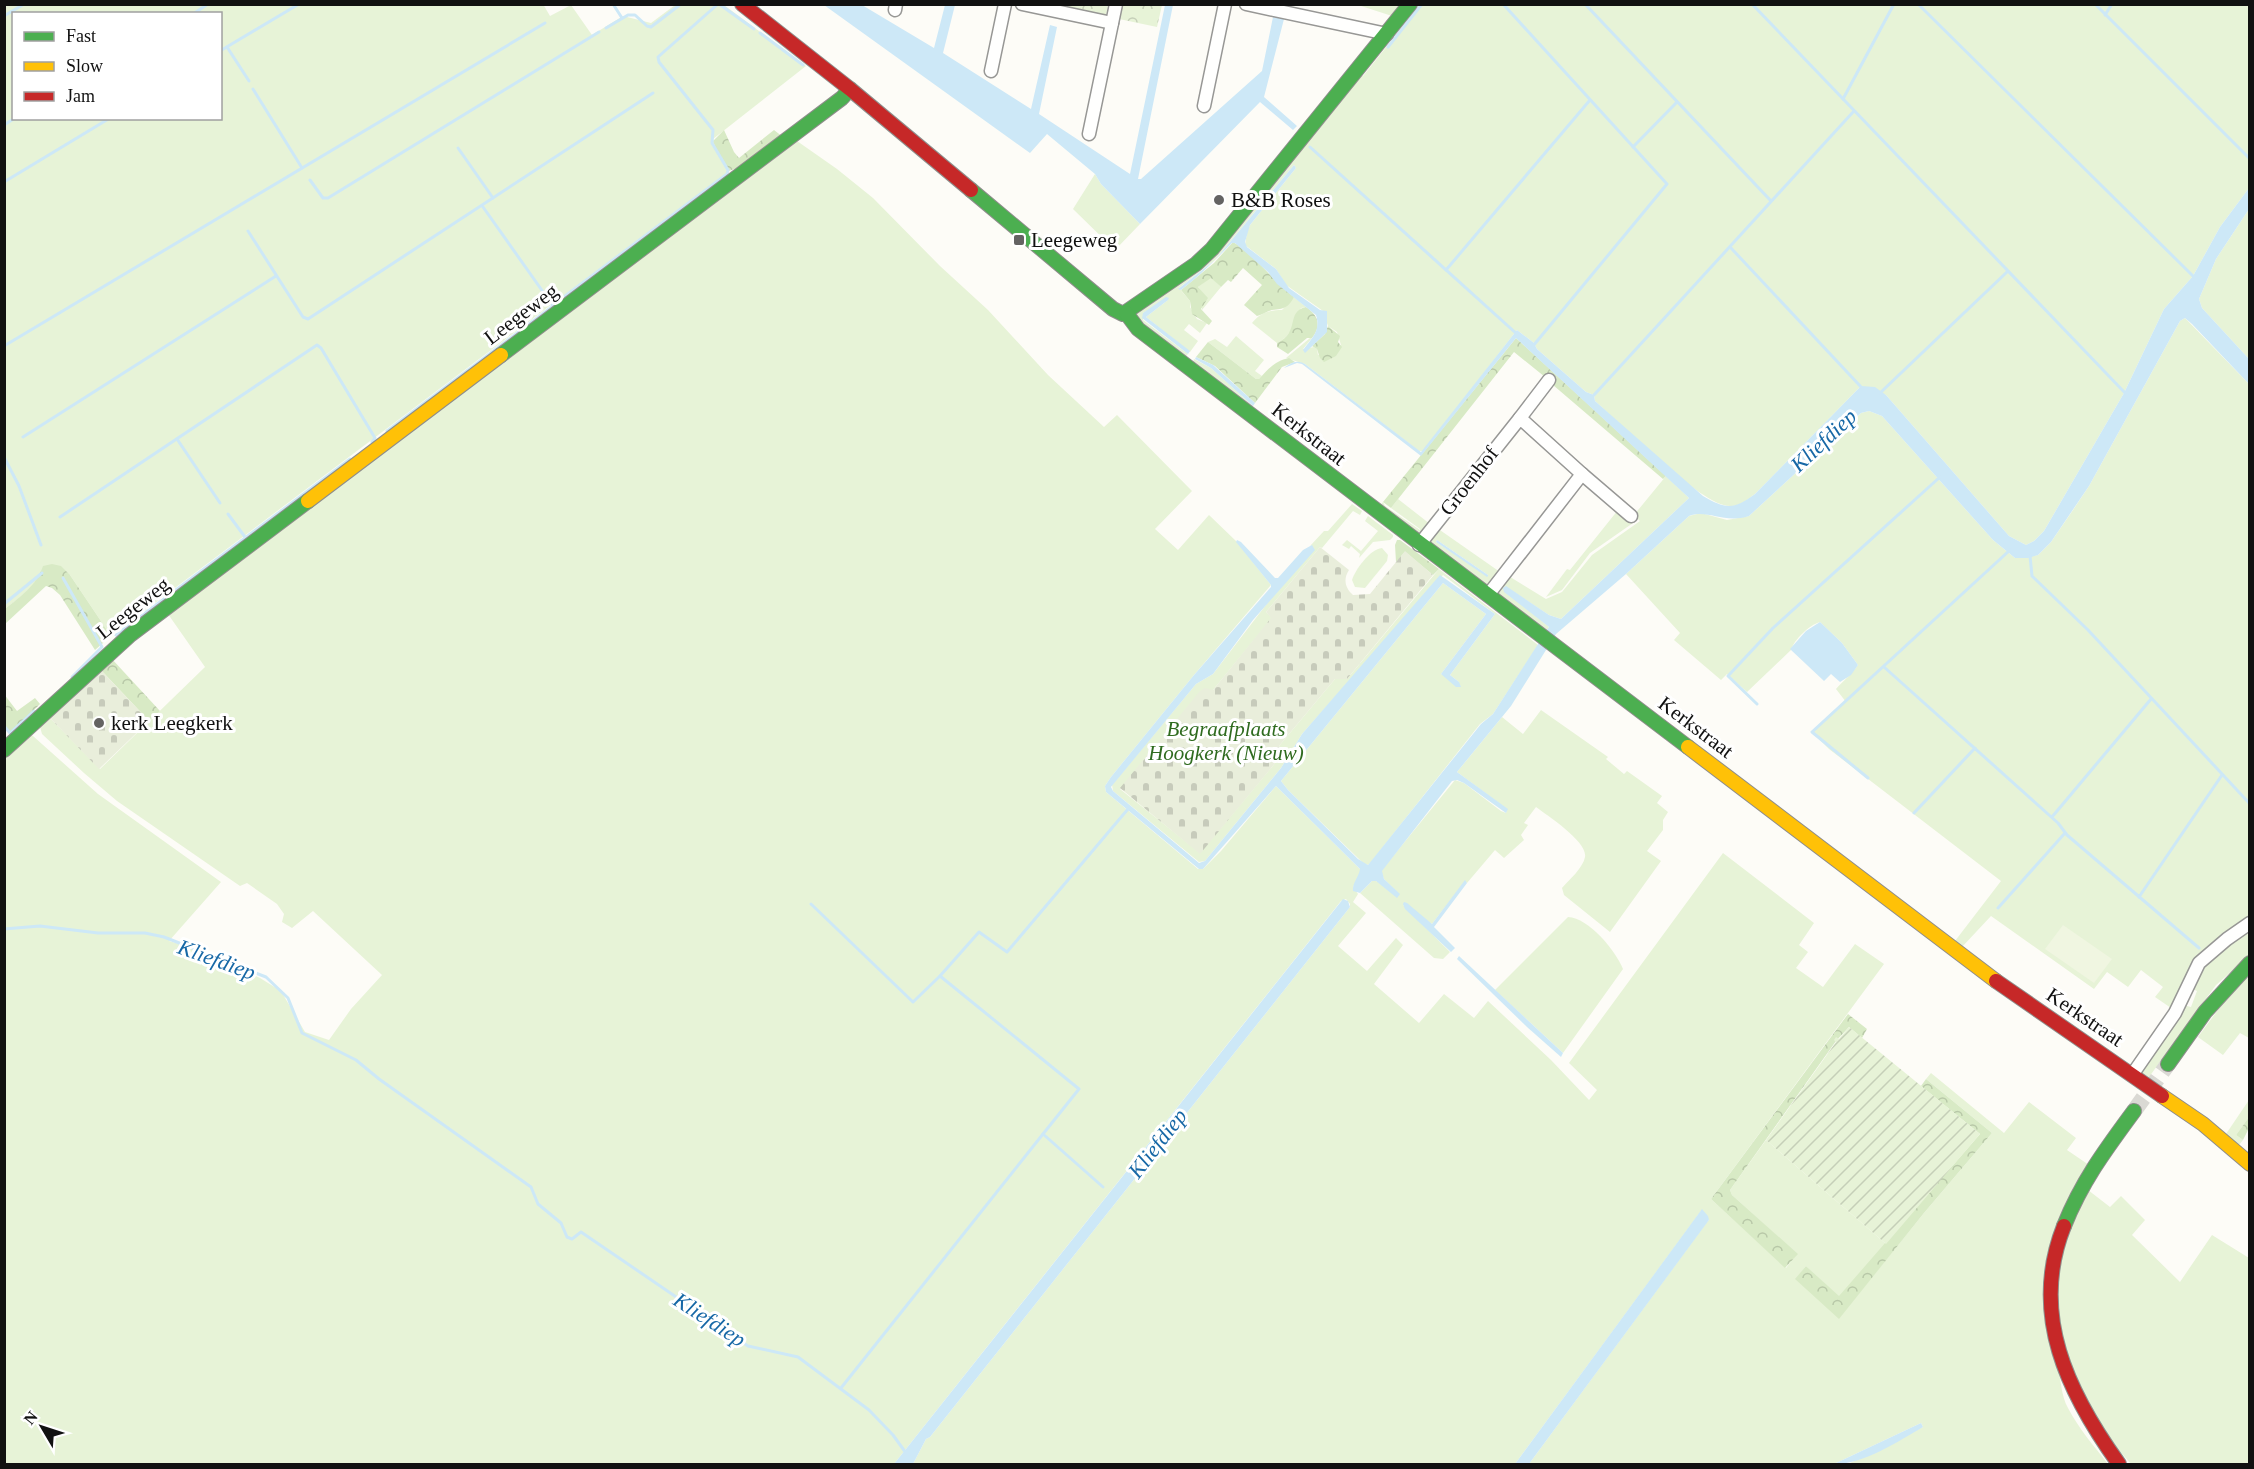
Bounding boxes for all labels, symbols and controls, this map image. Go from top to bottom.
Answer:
legend [12,12,222,120]
text: Fast [66,26,96,46]
text: Slow [66,56,103,76]
text: Jam [66,86,95,106]
place label: B&B Roses [1231,188,1331,212]
marker: B&B Roses [1212,193,1226,207]
place label: Leegeweg [1031,228,1118,252]
marker: Leegeweg [1012,233,1026,247]
street label: Leegeweg [479,278,563,350]
street label: Kerkstraat [1267,398,1351,470]
water label: Kliefdiep [1785,404,1861,478]
street label: Groenhof [1435,442,1503,520]
street label: Leegeweg [92,572,175,644]
street label: Kerkstraat [1654,691,1738,763]
place label: kerk Leegkerk [111,711,233,735]
marker: kerk Leegkerk [92,716,106,730]
park label: Begraafplaats Hoogkerk (Nieuw) [1147,717,1304,765]
water label: Kliefdiep [174,934,259,985]
street label: Kerkstraat [2042,983,2128,1051]
water label: Kliefdiep [1122,1104,1192,1184]
water label: Kliefdiep [668,1286,750,1352]
north arrow [12,1397,72,1457]
text: N [20,1408,41,1428]

